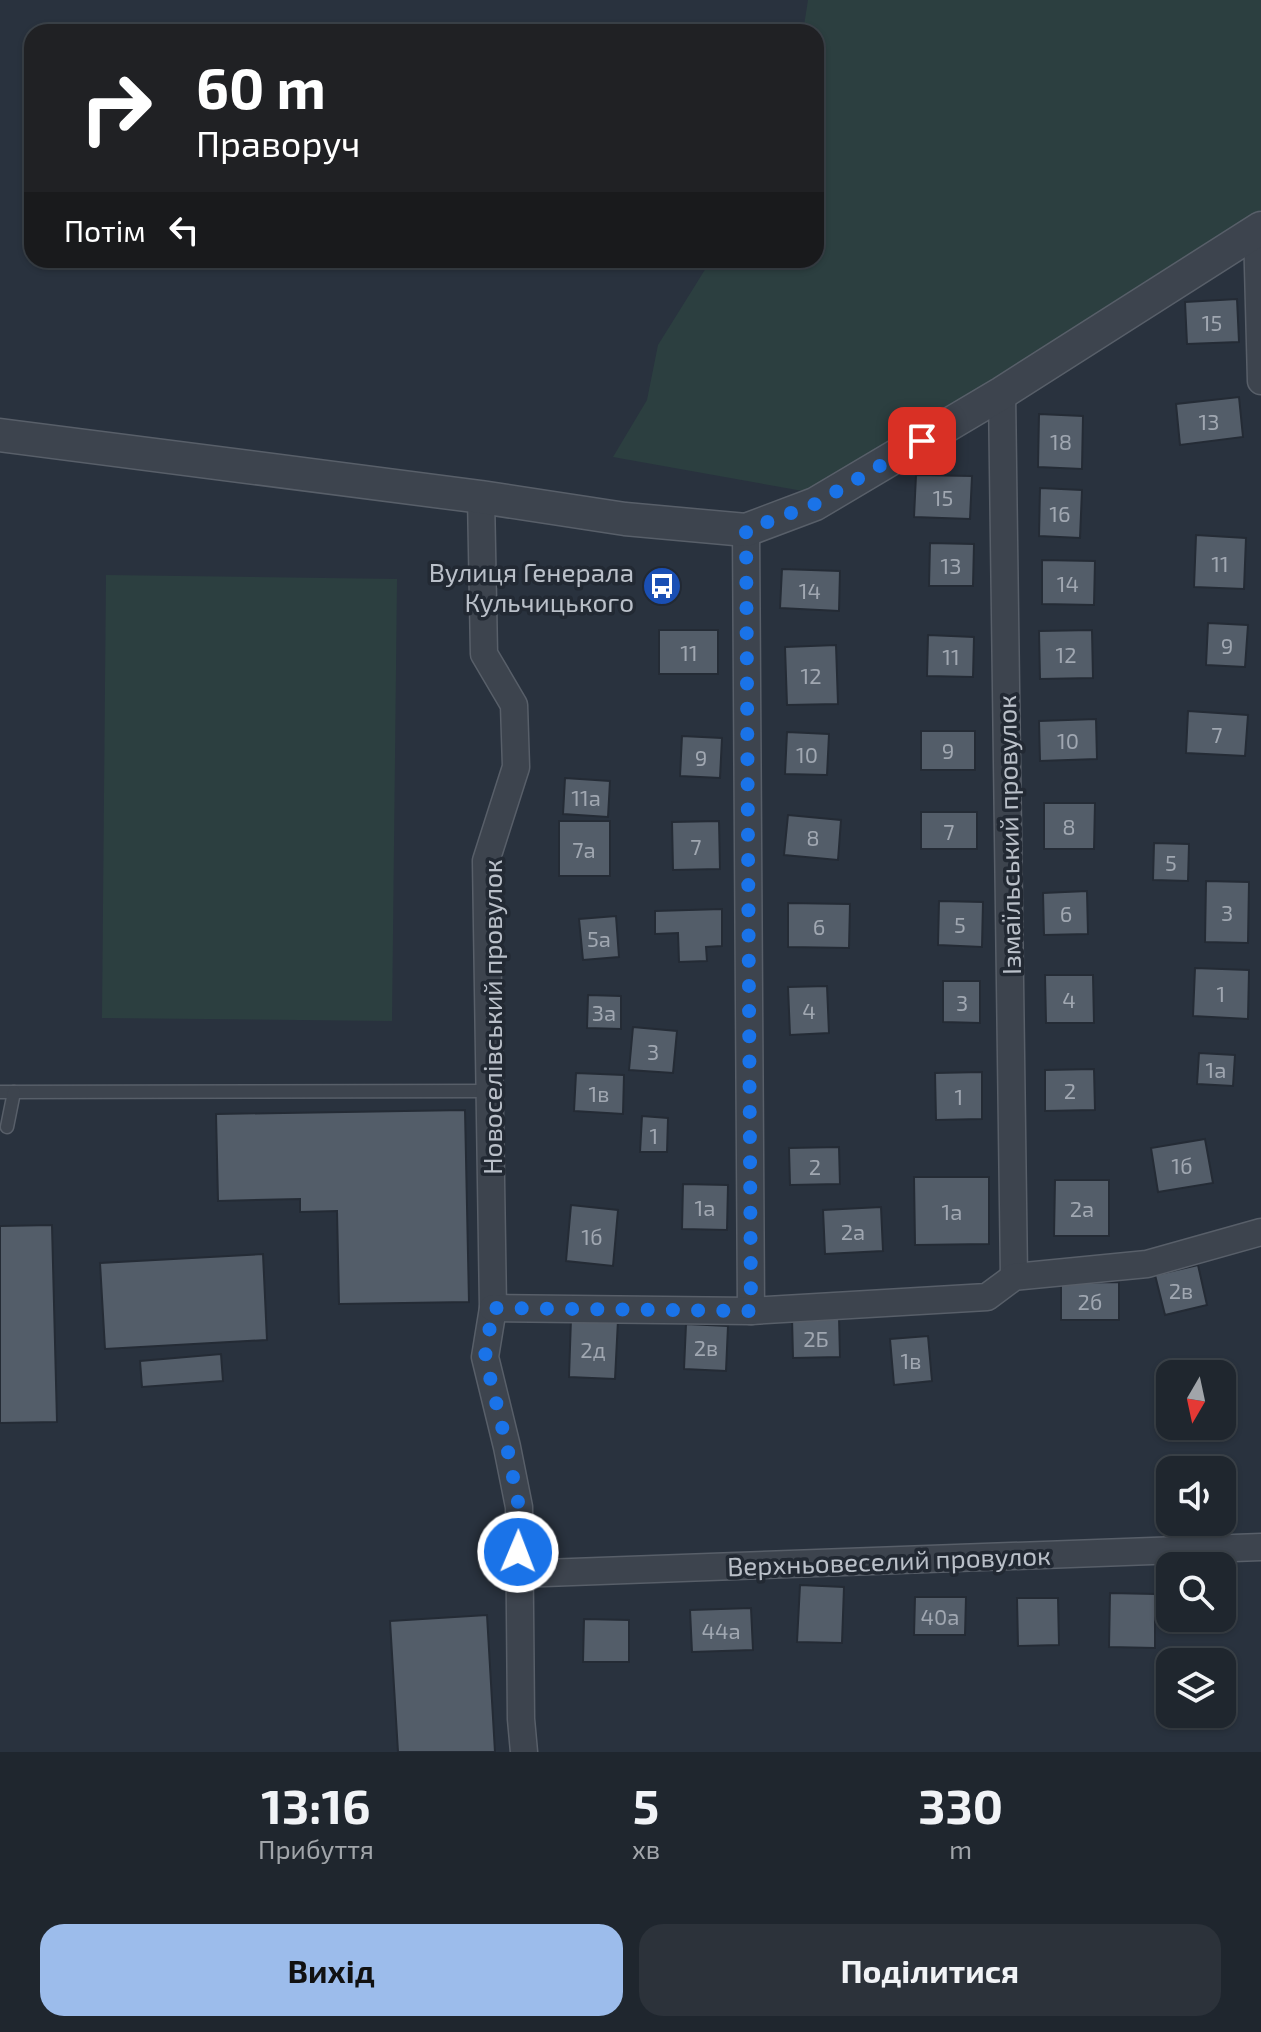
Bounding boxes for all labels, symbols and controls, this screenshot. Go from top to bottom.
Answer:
text: 60 m [196,53,326,120]
icon: right [64,56,168,160]
text: Праворуч [196,121,361,164]
icon: left [162,208,206,252]
text: Потім [64,212,146,248]
house number: 15 [1202,309,1222,335]
pin [888,407,956,475]
house number: 13 [1199,408,1220,434]
icon: arrive [900,419,944,463]
house number: 18 [1050,428,1072,454]
house number: 15 [933,484,953,510]
house number: 16 [1049,500,1071,526]
house number: 11 [1211,550,1229,576]
house number: 13 [941,552,962,578]
place label: Вулиця Генерала Кульчицького [429,556,634,618]
bus stop icon: Вулиця Генерала Кульчицького [641,565,683,607]
house number: 14 [1057,570,1079,596]
house number: 14 [799,577,821,603]
house number: 9 [1221,632,1233,658]
house number: 11 [680,639,698,665]
house number: 12 [1055,641,1077,667]
house number: 11 [942,643,960,669]
house number: 12 [800,662,822,688]
street label: Ізмаїльський провулок [990,695,1027,975]
house number: 7 [1211,721,1223,747]
house number: 10 [1057,727,1079,753]
house number: 9 [942,737,954,763]
house number: 10 [796,741,818,767]
house number: 9 [695,744,707,770]
house number: 11а [571,784,601,810]
house number: 8 [1062,813,1076,839]
house number: 7 [943,818,955,844]
house number: 8 [806,824,820,850]
house number: 7 [690,833,702,859]
house number: 7а [572,836,596,862]
house number: 5 [1165,849,1177,875]
street label: Новоселівський провулок [476,859,508,1175]
house number: 3 [1221,899,1233,925]
house number: 6 [1060,900,1072,926]
house number: 5 [954,911,966,937]
house number: 6 [813,913,825,939]
house number: 5а [587,925,611,951]
house number: 1 [1217,980,1225,1006]
house number: 4 [1062,986,1076,1012]
house number: 3 [956,989,968,1015]
house number: 4 [802,997,816,1023]
house number: 3а [592,999,616,1025]
house number: 3 [647,1038,659,1064]
house number: 1а [1206,1056,1226,1082]
house number: 2 [1064,1077,1076,1103]
house number: 1в [589,1080,609,1106]
house number: 1 [955,1083,963,1109]
house number: 1 [650,1122,658,1148]
house number: 1б [1171,1152,1193,1178]
house number: 2 [809,1153,821,1179]
house number: 1а [695,1194,715,1220]
house number: 2а [1070,1195,1094,1221]
house number: 1а [942,1198,962,1224]
house number: 2а [841,1218,865,1244]
house number: 1б [581,1223,603,1249]
house number: 2в [1169,1277,1193,1303]
house number: 2б [1078,1288,1103,1314]
house number: 2Б [803,1325,829,1351]
house number: 2в [694,1334,718,1360]
house number: 2д [580,1336,606,1362]
house number: 1в [901,1347,921,1373]
north arrow [1156,1360,1236,1440]
map controls [1156,1360,1236,1728]
button: sound [1156,1456,1236,1536]
position arrow [476,1510,560,1594]
street label: Верхньовеселий провулок [727,1539,1052,1582]
button: search [1156,1552,1236,1632]
house number: 40а [921,1603,959,1629]
house number: 44а [701,1617,741,1643]
button: layers [1156,1648,1236,1728]
text: 13:16 [261,1776,371,1834]
text: 5 [633,1776,659,1834]
text: 330 [918,1776,1003,1834]
text: Прибуття [258,1833,374,1864]
text: хв [632,1833,660,1864]
text: m [949,1833,972,1864]
button: Вихід [40,1924,623,2016]
button: Поділитися [639,1924,1221,2016]

